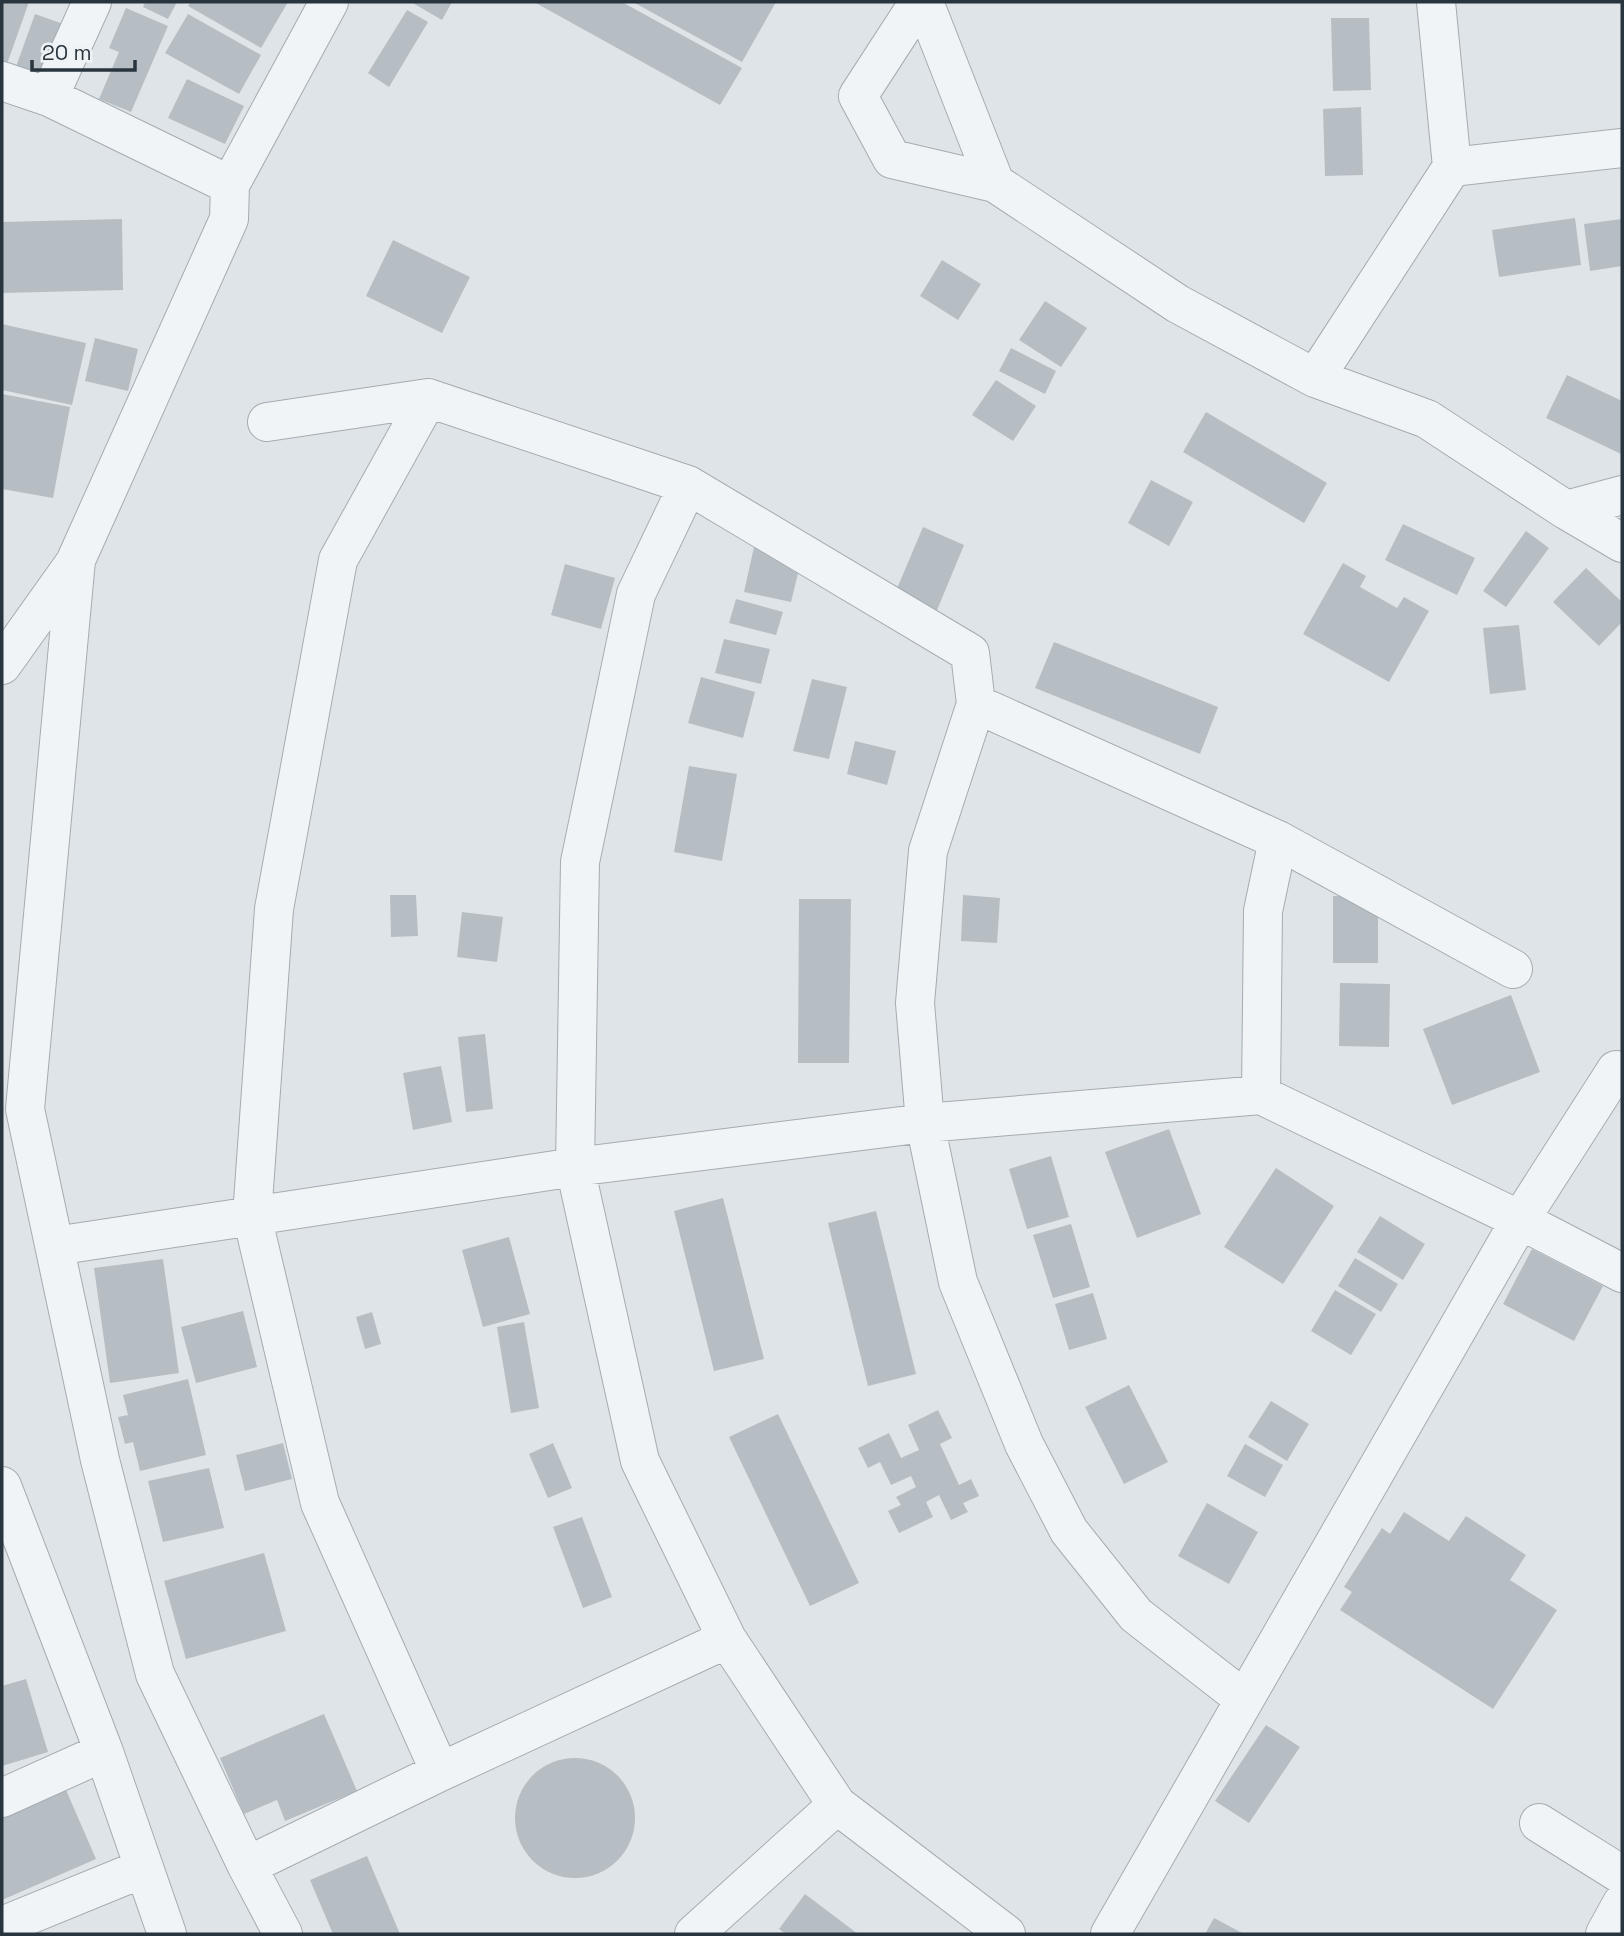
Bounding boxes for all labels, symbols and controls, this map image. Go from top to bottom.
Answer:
scale bar [32,28,135,72]
text: 20 m [42,39,92,66]

